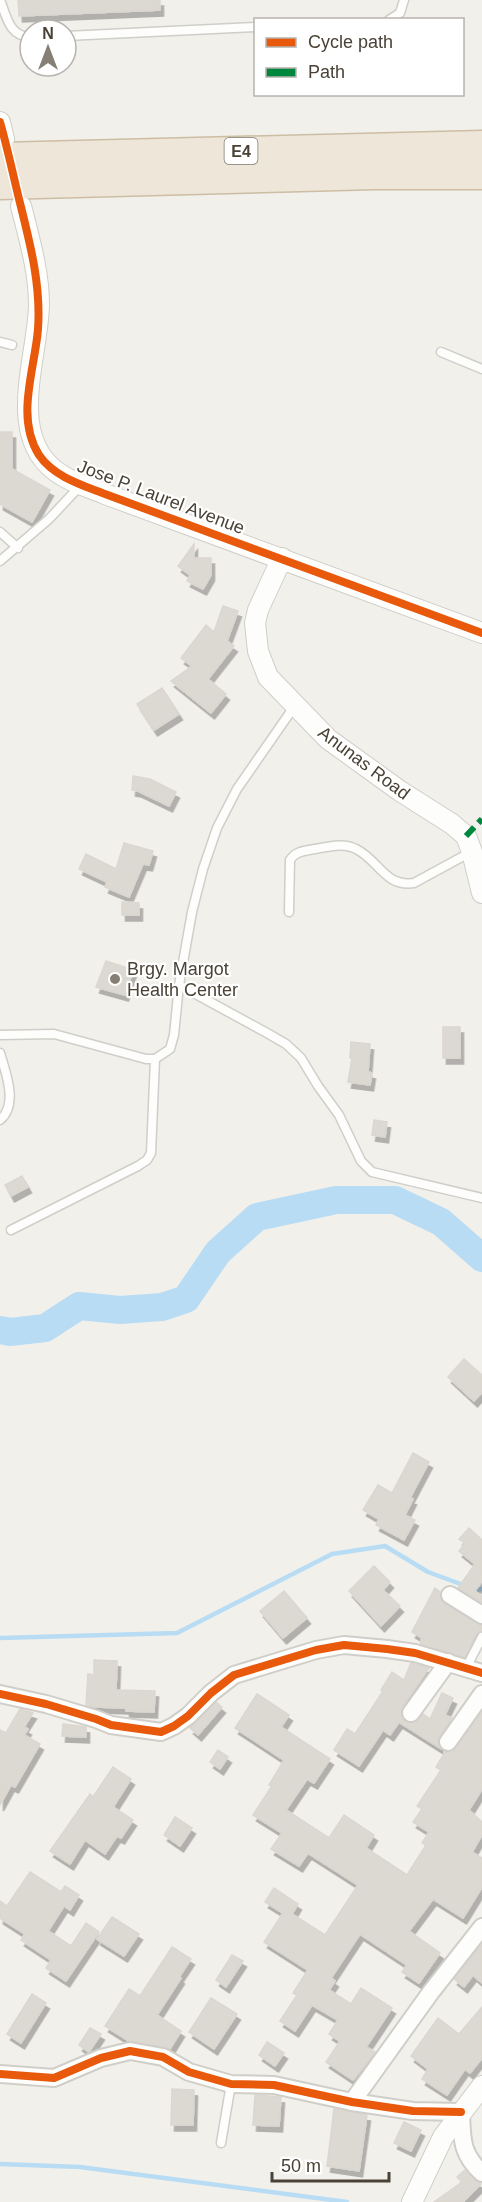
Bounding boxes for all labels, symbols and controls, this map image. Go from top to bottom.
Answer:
north arrow [18,18,78,78]
legend [254,18,464,96]
text: N [42,25,54,42]
text: Cycle path [308,32,393,52]
text: Path [308,62,345,82]
road number: E4 [224,138,258,164]
street label: Jose P. Laurel Avenue [75,456,247,538]
street label: Anunas Road [314,722,414,804]
place label: Brgy. Margot Health Center [127,959,238,1000]
marker: Brgy. Margot Health Center [108,972,122,986]
scale bar [272,2145,389,2183]
text: 50 m [281,2156,321,2176]

